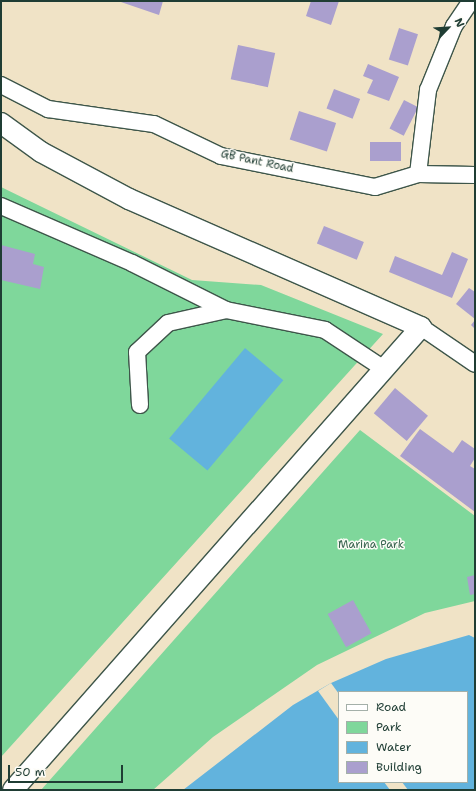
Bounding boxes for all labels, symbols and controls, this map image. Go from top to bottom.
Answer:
north arrow [428,8,468,48]
text: N [451,16,468,30]
street label: GB Pant Road [219,148,295,176]
park label: Marina Park [338,538,404,552]
legend [338,691,468,783]
text: Road [376,699,406,715]
text: Park [376,719,402,735]
text: Water [376,739,411,755]
scale bar [10,757,125,783]
text: Building [376,759,422,775]
text: 50 m [15,764,45,780]

